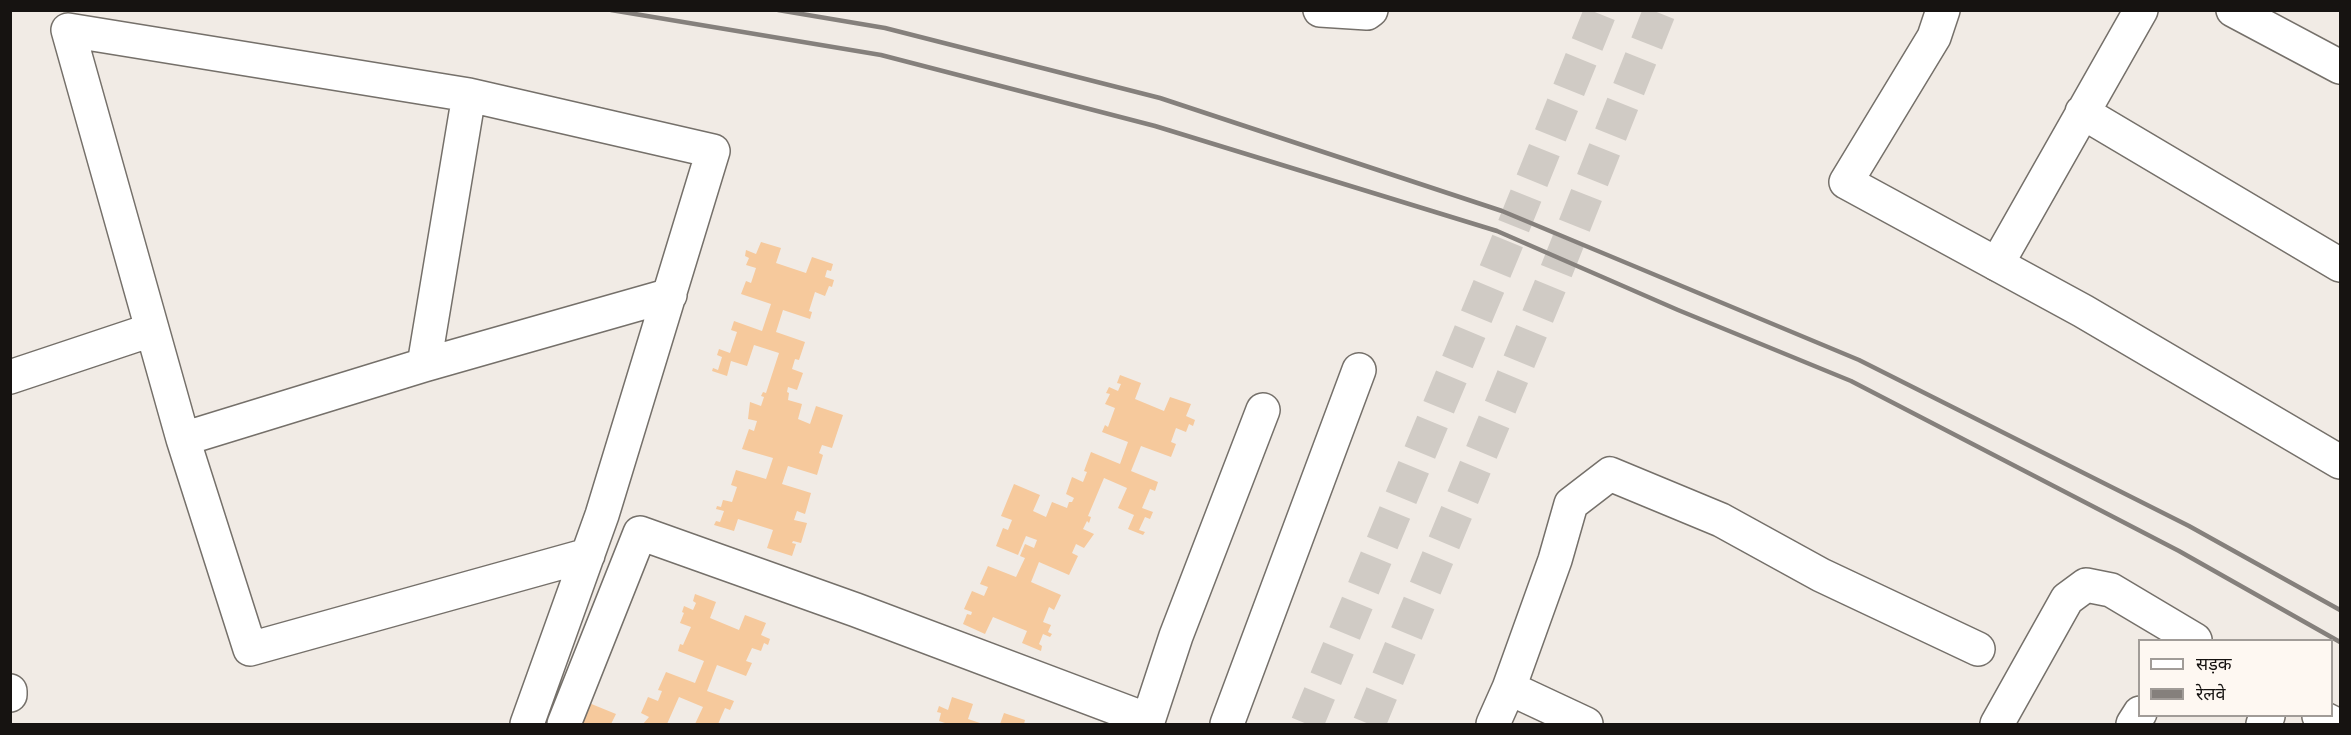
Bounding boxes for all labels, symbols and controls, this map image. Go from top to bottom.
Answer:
legend [2138,639,2333,717]
text: सड़क [2196,651,2232,677]
text: रेलवे [2196,681,2226,707]

